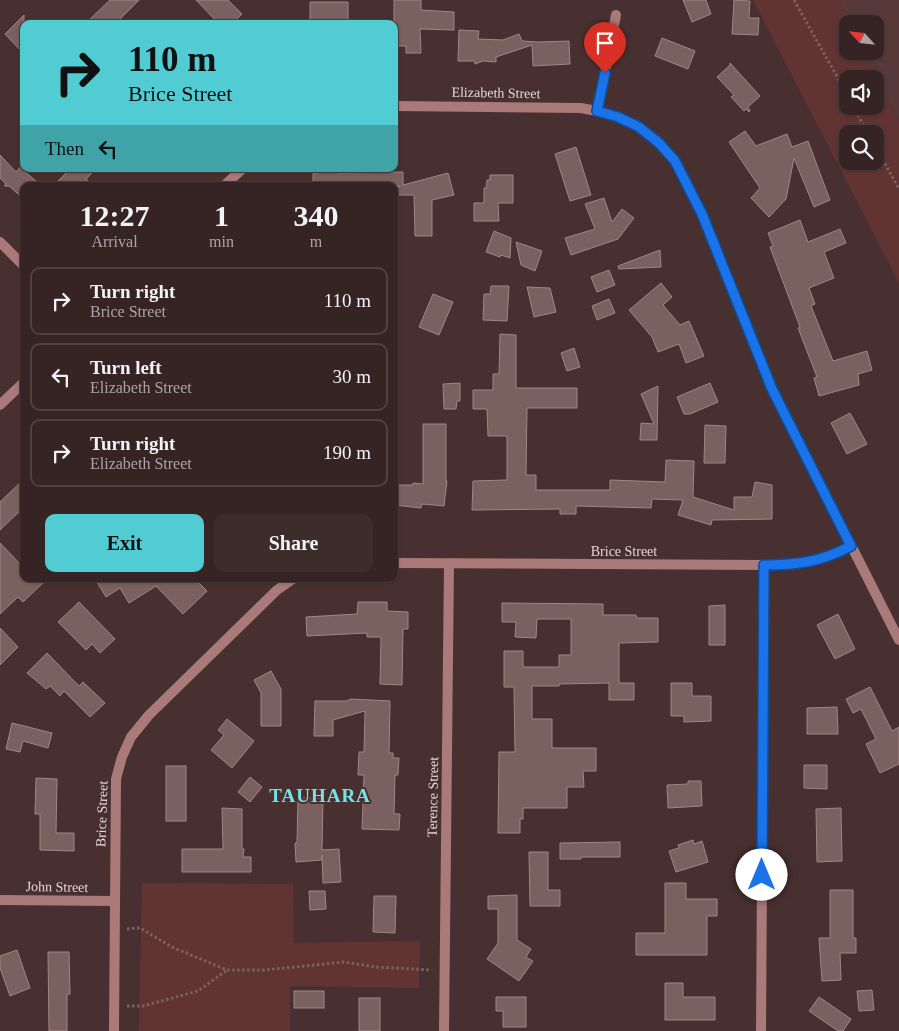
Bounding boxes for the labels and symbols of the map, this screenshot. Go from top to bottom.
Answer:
north arrow [839,15,884,60]
pin [584,22,626,73]
street label: Elizabeth Street [451,85,541,101]
street label: Brice Street [591,544,657,559]
street label: Terence Street [425,757,441,837]
street label: Brice Street [93,780,111,847]
district label: TAUHARA [269,785,371,806]
position arrow [735,848,787,900]
street label: John Street [26,879,89,895]

